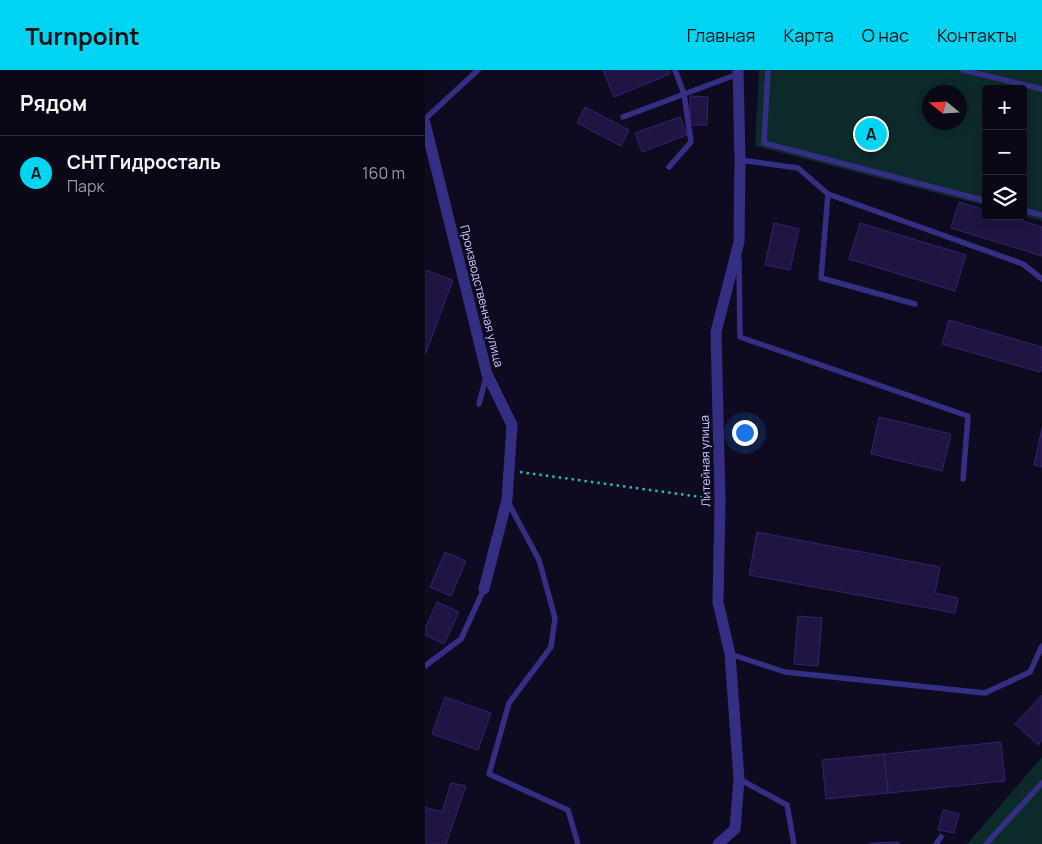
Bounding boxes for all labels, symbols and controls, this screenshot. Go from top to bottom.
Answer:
text: Turnpoint [25,19,140,52]
text: Главная [687,23,756,47]
text: Карта [784,23,834,47]
text: О нас [862,23,909,47]
text: Контакты [937,23,1017,47]
north arrow [922,85,967,130]
map controls [982,85,1027,220]
button: + [982,85,1027,130]
text: Рядом [20,89,87,117]
pin: A [855,115,887,153]
button: − [982,130,1027,175]
text: СНТ Гидросталь [67,149,221,175]
text: A [31,162,41,184]
text: 160 m [362,162,405,184]
text: Парк [67,175,104,197]
button: layers [982,175,1027,220]
street label: Производственная улица [456,223,508,369]
street label: Литейная улица [696,415,714,507]
your location [732,420,758,446]

